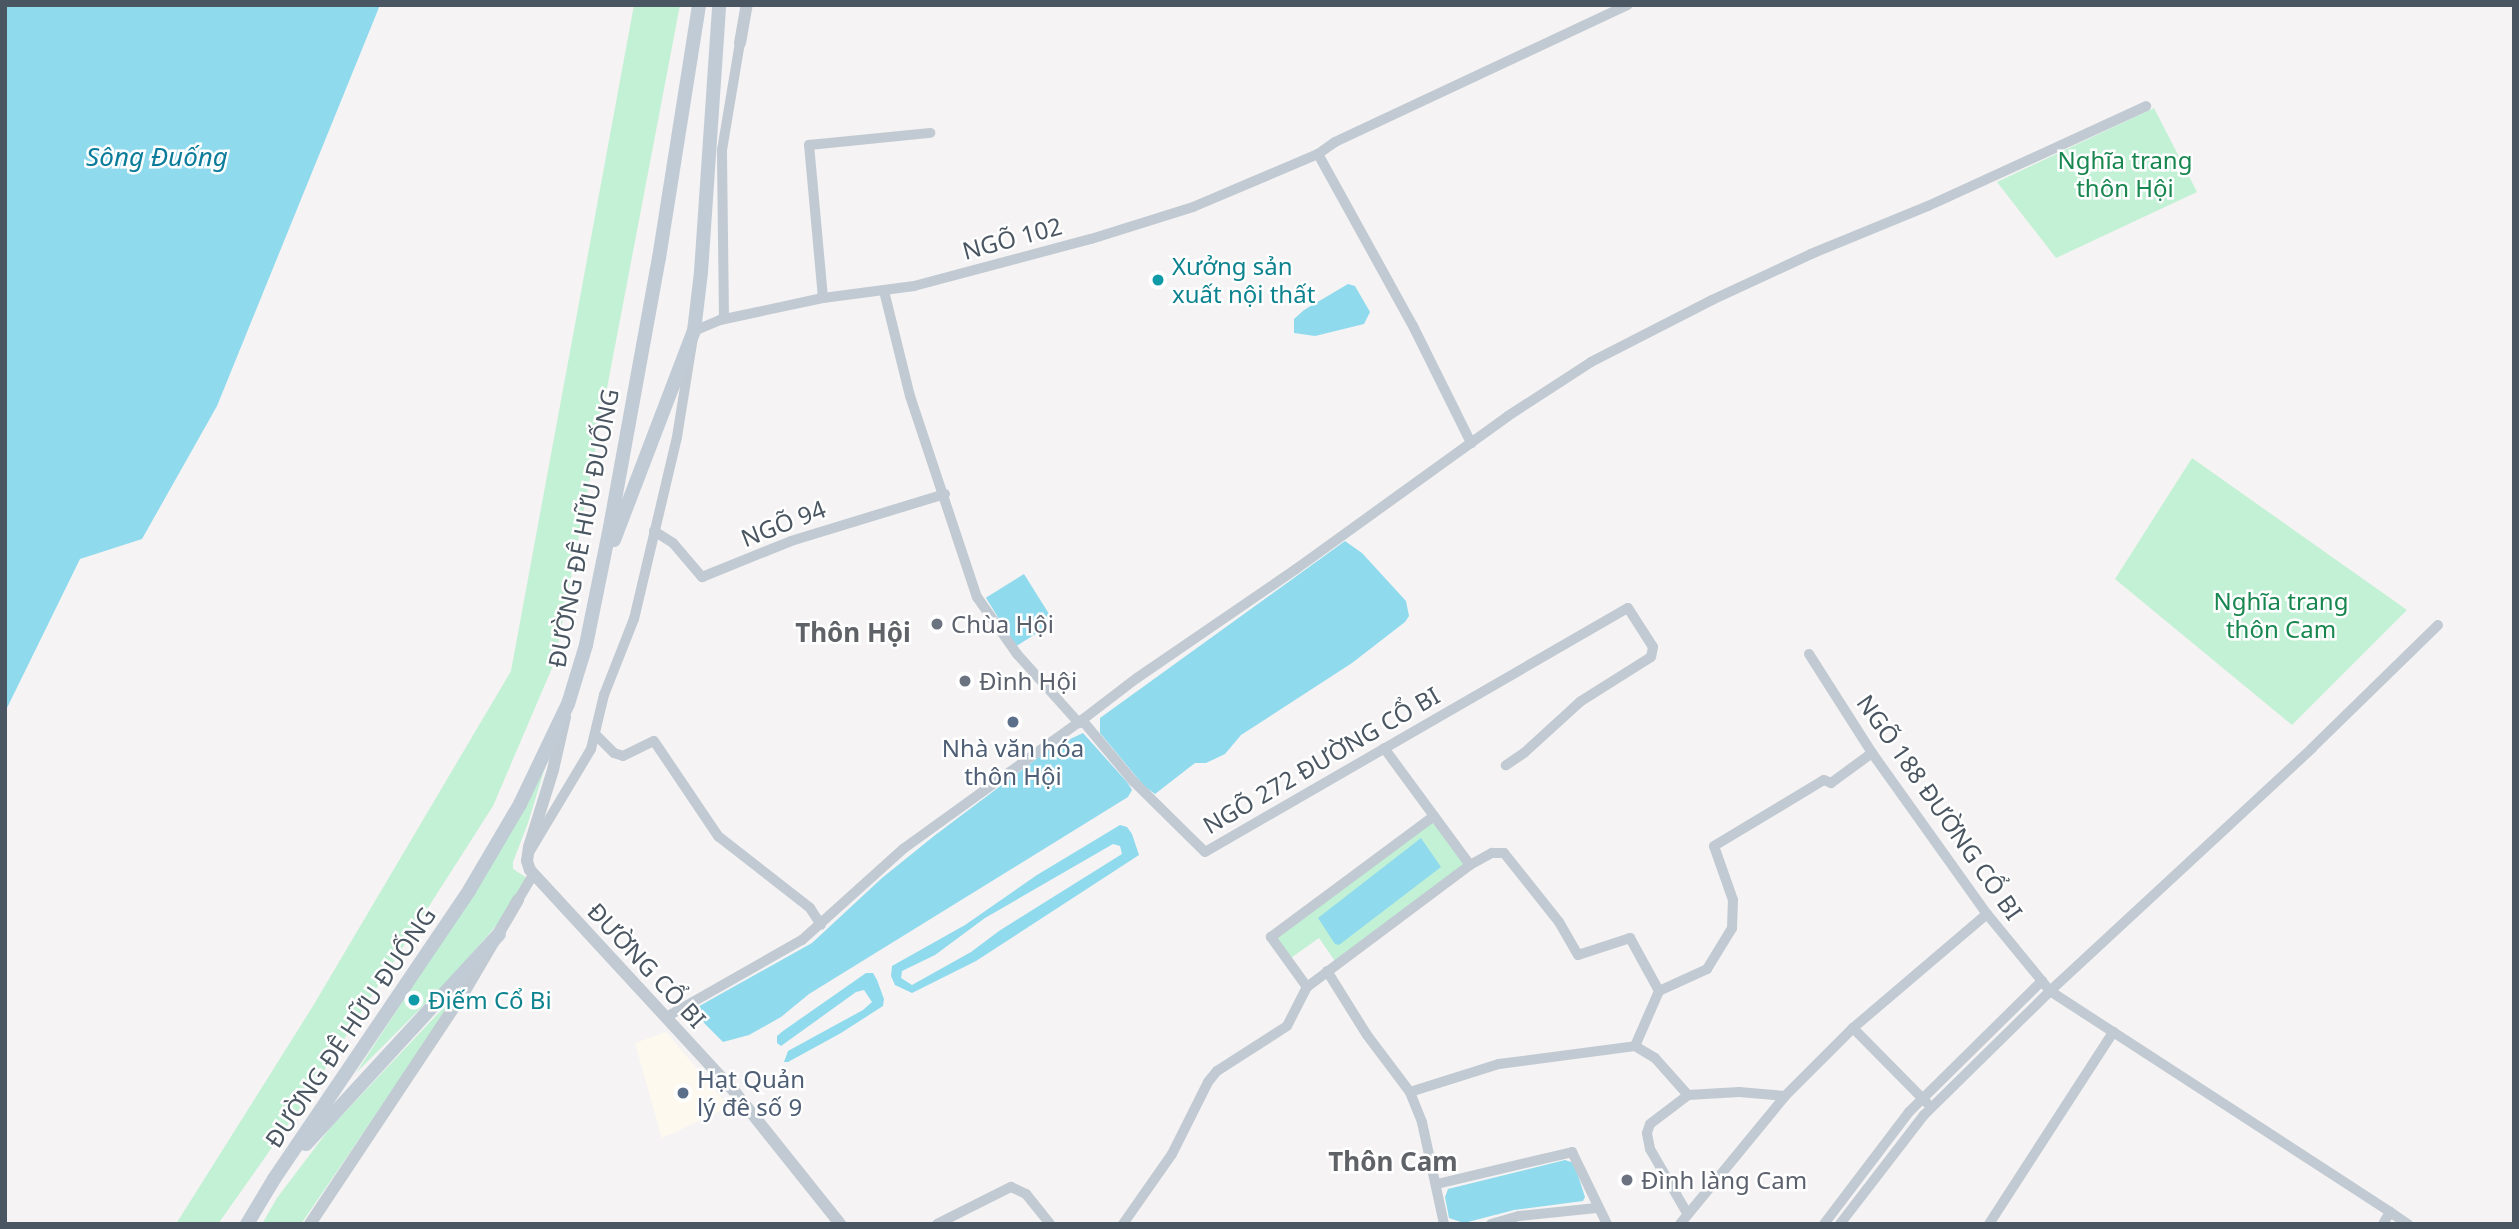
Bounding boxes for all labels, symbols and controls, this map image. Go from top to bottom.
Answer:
water label: Sông Đuống [86,141,228,173]
park label: Nghĩa trang thôn Hội [2058,146,2192,202]
street label: NGÕ 102 [959,211,1065,265]
place label: Xưởng sản xuất nội thất [1172,252,1315,308]
marker: Xưởng sản xuất nội thất [1150,272,1166,288]
street label: ĐƯỜNG ĐÊ HỮU ĐUỐNG [542,386,624,670]
street label: NGÕ 94 [737,494,829,552]
park label: Nghĩa trang thôn Cam [2214,587,2348,643]
place label: Chùa Hội [951,610,1054,638]
marker: Chùa Hội [929,616,945,632]
district label: Thôn Hội [795,617,911,649]
place label: Đình Hội [979,667,1077,695]
marker: Đình Hội [957,673,973,689]
street label: NGÕ 272 ĐƯỜNG CỔ BI [1198,680,1444,840]
street label: NGÕ 188 ĐƯỜNG CỔ BI [1851,689,2029,925]
marker: Nhà văn hóa thôn Hội [1005,714,1021,730]
place label: Nhà văn hóa thôn Hội [942,734,1084,790]
street label: ĐƯỜNG CỔ BI [582,897,712,1033]
street label: ĐƯỜNG ĐÊ HỮU ĐUỐNG [259,901,441,1153]
place label: Điếm Cổ Bi [428,986,552,1014]
marker: Điếm Cổ Bi [406,992,422,1008]
place label: Hạt Quản lý đê số 9 [697,1065,805,1121]
marker: Hạt Quản lý đê số 9 [675,1085,691,1101]
district label: Thôn Cam [1328,1146,1458,1178]
place label: Đình làng Cam [1641,1166,1807,1194]
marker: Đình làng Cam [1619,1172,1635,1188]

